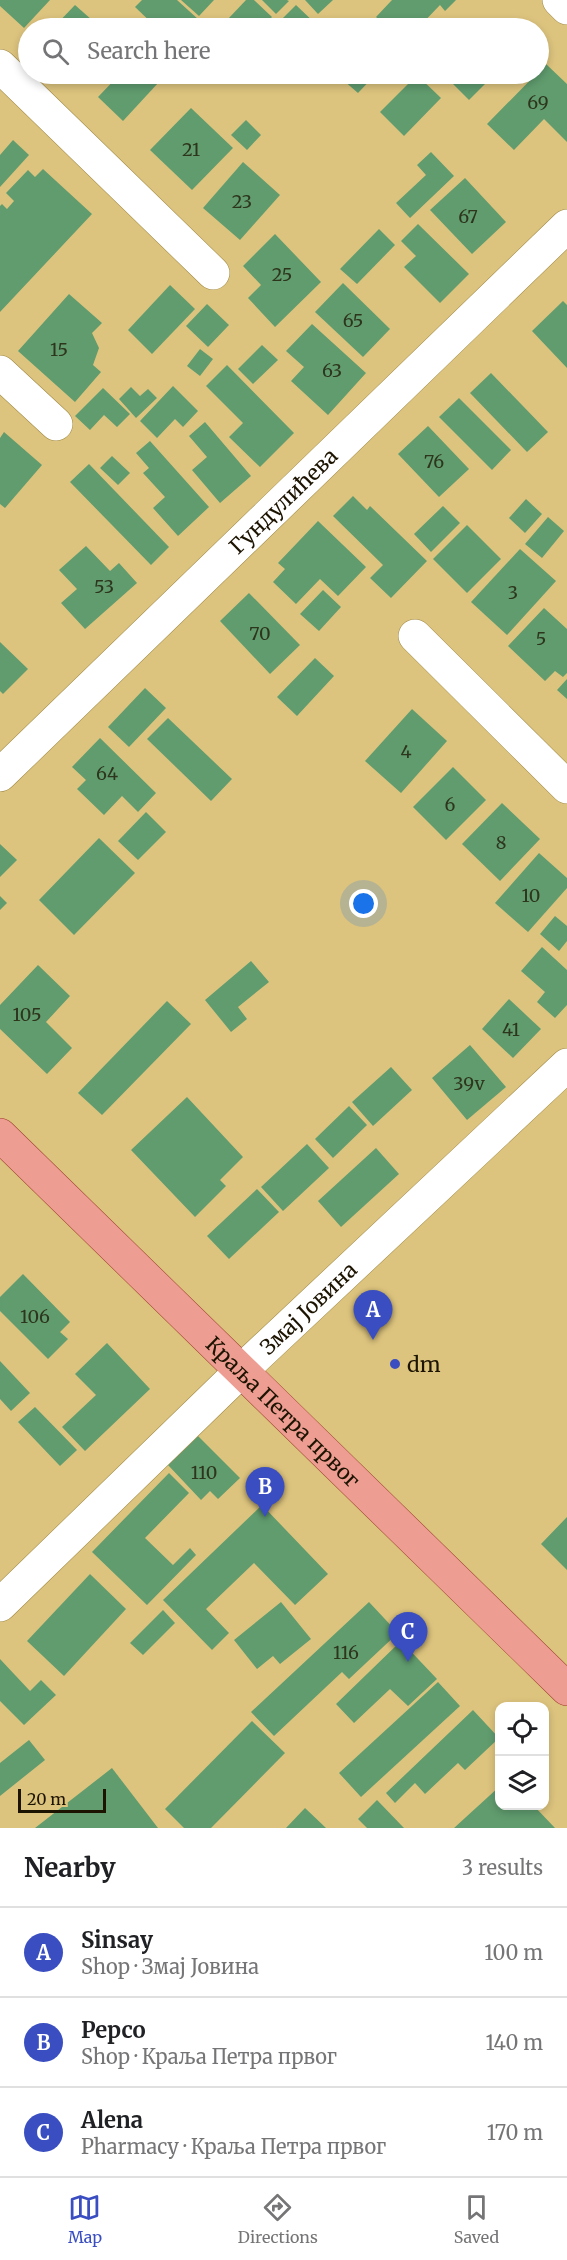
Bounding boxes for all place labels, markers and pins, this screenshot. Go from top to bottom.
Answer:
pin: A [354,1290,392,1340]
place label: dm [407,1351,441,1378]
marker: dm [388,1357,402,1371]
pin: B [246,1468,284,1517]
pin: C [388,1612,428,1662]

